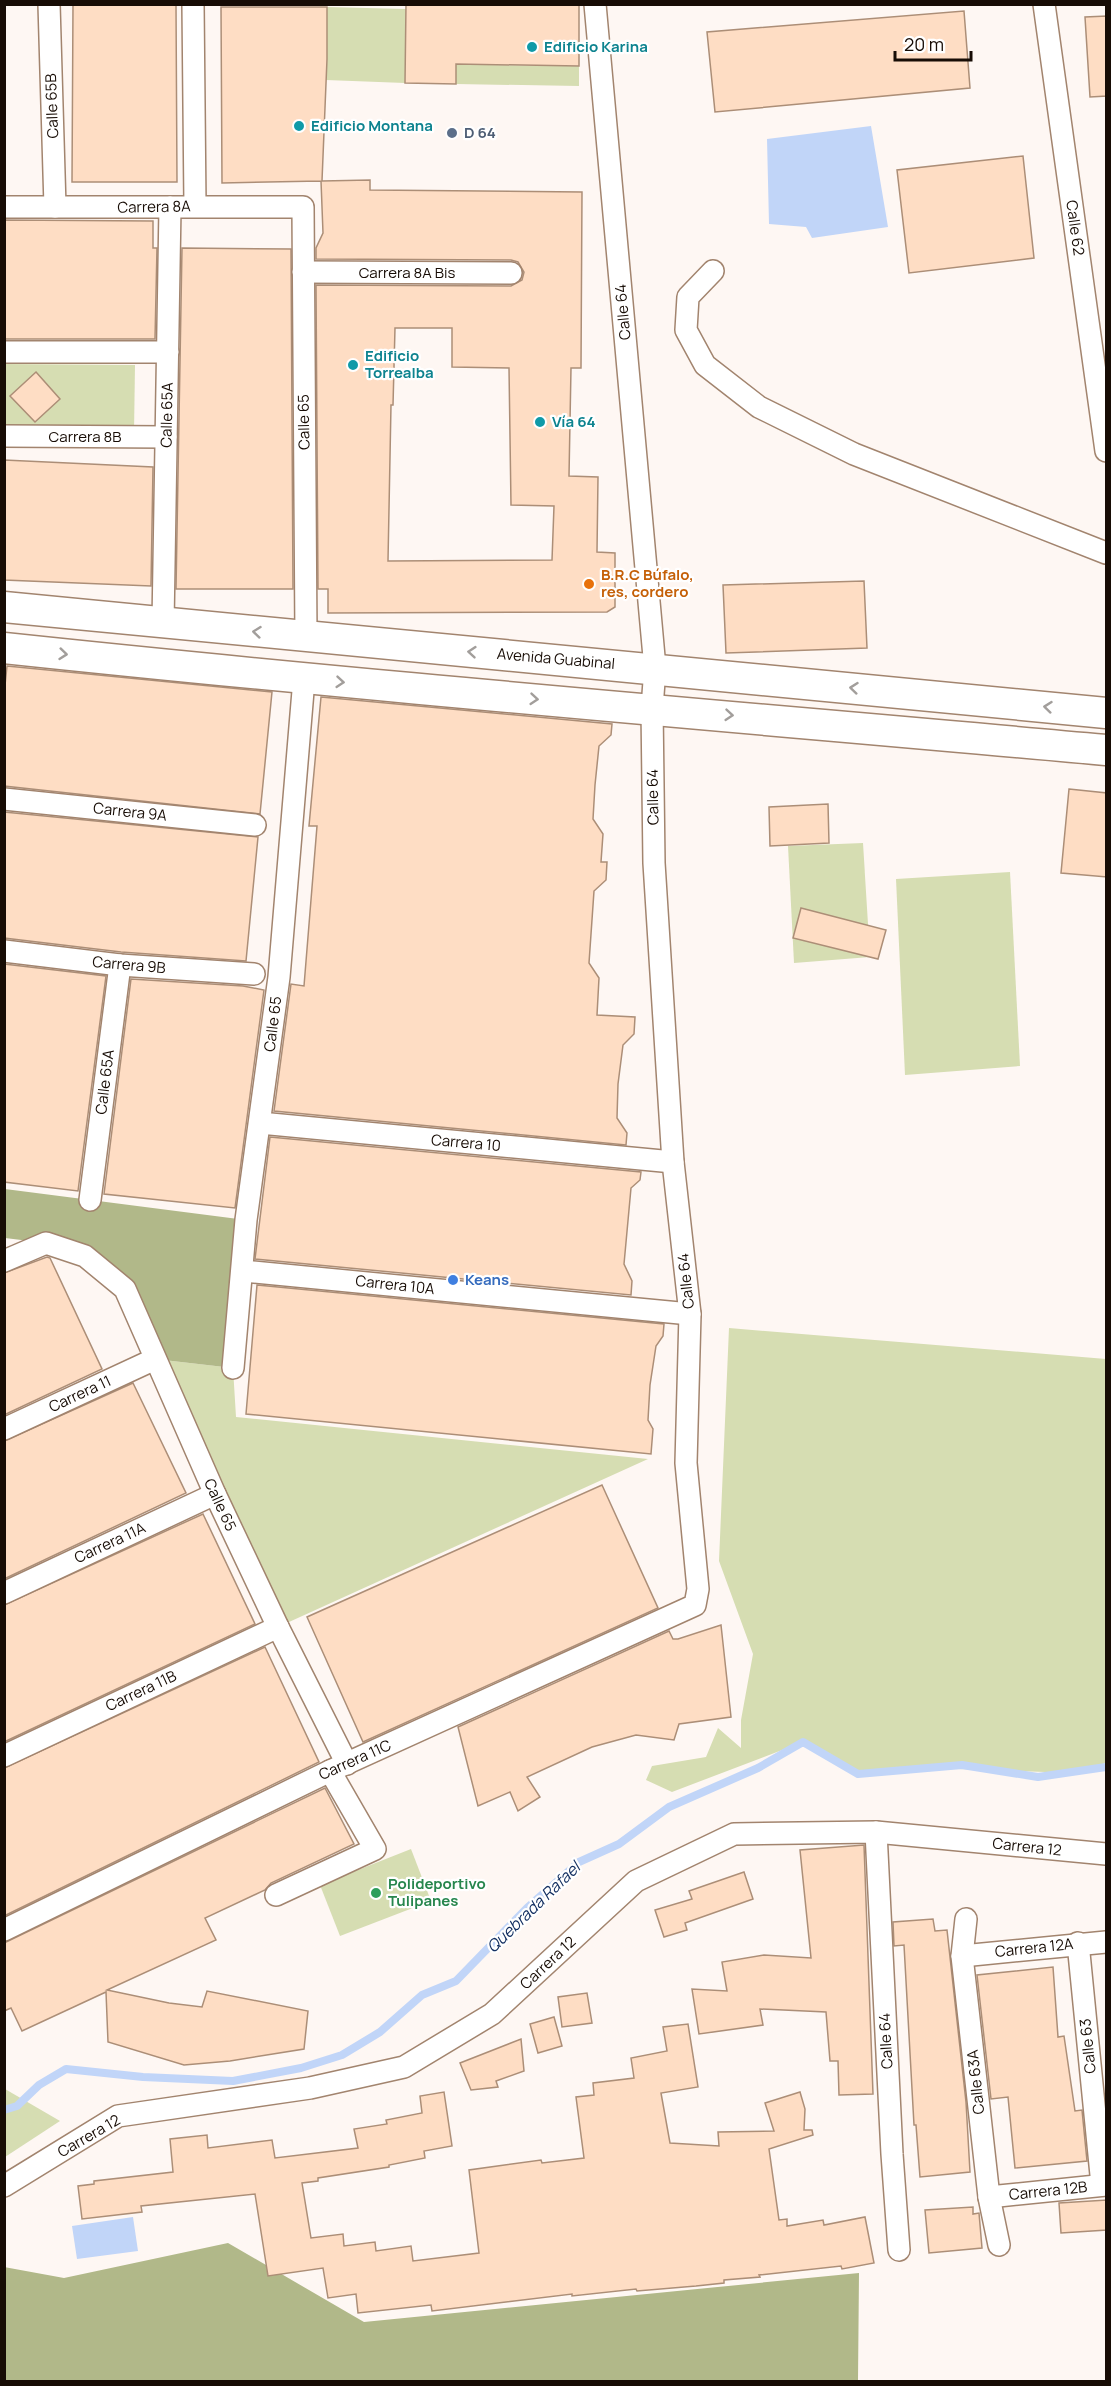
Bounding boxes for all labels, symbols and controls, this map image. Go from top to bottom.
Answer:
scale bar [895,24,972,62]
text: 20 m [904,32,944,56]
place label: Edificio Karina [544,36,648,57]
marker: Edificio Karina [525,40,539,54]
street label: Calle 65B [40,73,63,139]
place label: Edificio Montana [311,115,433,136]
marker: Edificio Montana [292,119,306,133]
place label: D 64 [464,122,496,143]
marker: D 64 [445,126,459,140]
street label: Carrera 8A [117,195,191,218]
street label: Calle 62 [1061,199,1090,257]
street label: Carrera 8A Bis [359,262,455,283]
street label: Calle 64 [610,283,635,341]
place label: Edificio Torrealba [365,345,434,383]
marker: Edificio Torrealba [346,358,360,372]
street label: Calle 65A [155,382,178,448]
street label: Calle 65 [293,394,314,450]
place label: Vía 64 [552,411,596,432]
marker: Vía 64 [533,415,547,429]
street label: Carrera 8B [49,426,121,447]
place label: B.R.C Búfalo, res, cordero [601,564,694,602]
marker: B.R.C Búfalo, res, cordero [582,577,596,591]
one-way arrow [252,627,261,639]
street label: Avenida Guabinal [496,643,616,674]
one-way arrow [467,646,476,659]
one-way arrow [58,647,67,660]
one-way arrow [336,676,345,689]
one-way arrow [850,682,859,695]
one-way arrow [530,692,539,705]
one-way arrow [1044,701,1053,714]
one-way arrow [724,708,733,721]
street label: Calle 64 [642,769,663,825]
street label: Carrera 9A [92,797,168,826]
street label: Carrera 9B [92,951,167,978]
street label: Calle 65 [259,995,286,1053]
street label: Calle 65A [90,1048,119,1116]
street label: Carrera 10 [430,1129,502,1156]
street label: Calle 64 [672,1252,699,1310]
place label: Keans [465,1269,509,1290]
street label: Carrera 10A [354,1270,436,1299]
marker: Keans [446,1273,460,1287]
street label: Carrera 11 [45,1370,114,1417]
street label: Calle 65 [199,1475,242,1535]
street label: Carrera 11A [71,1517,149,1568]
street label: Carrera 11B [102,1665,180,1716]
street label: Carrera 11C [315,1734,395,1785]
street label: Carrera 12 [991,1832,1063,1861]
water label: Quebrada Rafael [481,1855,586,1957]
place label: Polideportivo Tulipanes [388,1873,486,1911]
marker: Polideportivo Tulipanes [369,1886,383,1900]
street label: Carrera 12 [515,1931,580,1994]
street label: Carrera 12A [994,1933,1075,1962]
street label: Calle 64 [874,2012,897,2070]
street label: Calle 63 [1074,2017,1101,2075]
street label: Calle 63A [962,2048,989,2115]
street label: Carrera 12 [53,2109,124,2162]
street label: Carrera 12B [1008,2176,1088,2205]

